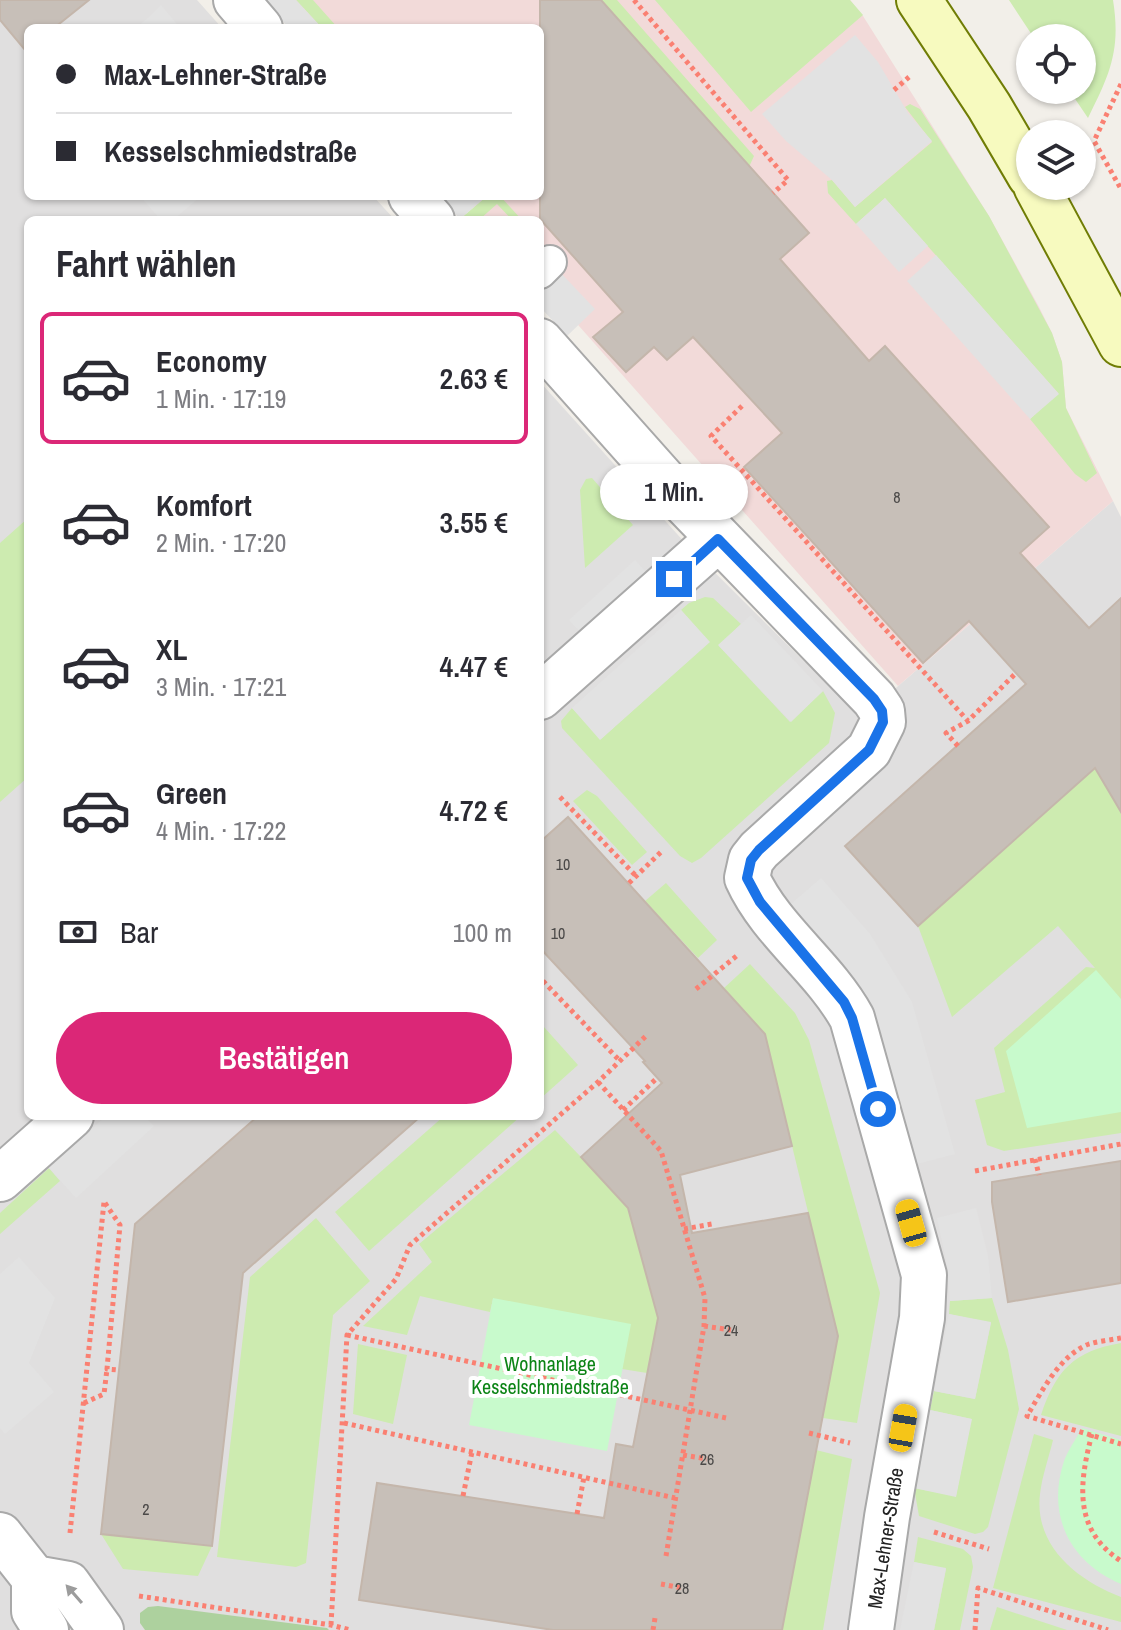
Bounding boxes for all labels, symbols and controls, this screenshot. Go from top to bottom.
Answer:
map controls [1016,24,1096,200]
button: locate [1016,24,1096,104]
text: Max-Lehner-Straße [104,54,327,94]
button: layers [1016,120,1096,200]
text: Kesselschmiedstraße [104,131,357,171]
text: Fahrt wählen [56,240,237,288]
text: Economy [156,341,267,381]
icon: car [60,342,132,414]
text: 2.63 € [440,358,508,398]
text: 1 Min. · 17:19 [156,381,286,416]
callout: 1 Min. [600,463,748,519]
text: 1 Min. [644,474,704,509]
text: Komfort [156,485,252,525]
icon: car [60,486,132,558]
house number: 8 [893,486,901,508]
text: 3.55 € [440,502,508,542]
text: 2 Min. · 17:20 [156,525,286,560]
route end [656,561,692,597]
text: XL [156,629,187,669]
icon: car [60,630,132,702]
text: 4.47 € [440,646,508,686]
text: 3 Min. · 17:21 [156,669,286,704]
text: Green [156,773,227,813]
icon: car [60,774,132,846]
text: 4.72 € [440,790,508,830]
text: 4 Min. · 17:22 [156,813,286,848]
house number: 10 [556,853,570,875]
icon: cash [56,910,100,954]
text: Bar [120,912,158,952]
text: 100 m [453,915,512,950]
house number: 10 [551,922,565,944]
button: Bestätigen [56,1012,512,1104]
route start [860,1091,896,1127]
car [893,1197,929,1249]
house number: 24 [724,1319,738,1341]
park label: Wohnanlage Kesselschmiedstraße [471,1350,629,1400]
car [887,1402,919,1454]
house number: 26 [700,1448,714,1470]
street label: Max-Lehner-Straße [861,1466,909,1610]
house number: 2 [142,1498,150,1520]
house number: 28 [675,1577,689,1599]
one-way arrow [66,1584,83,1604]

